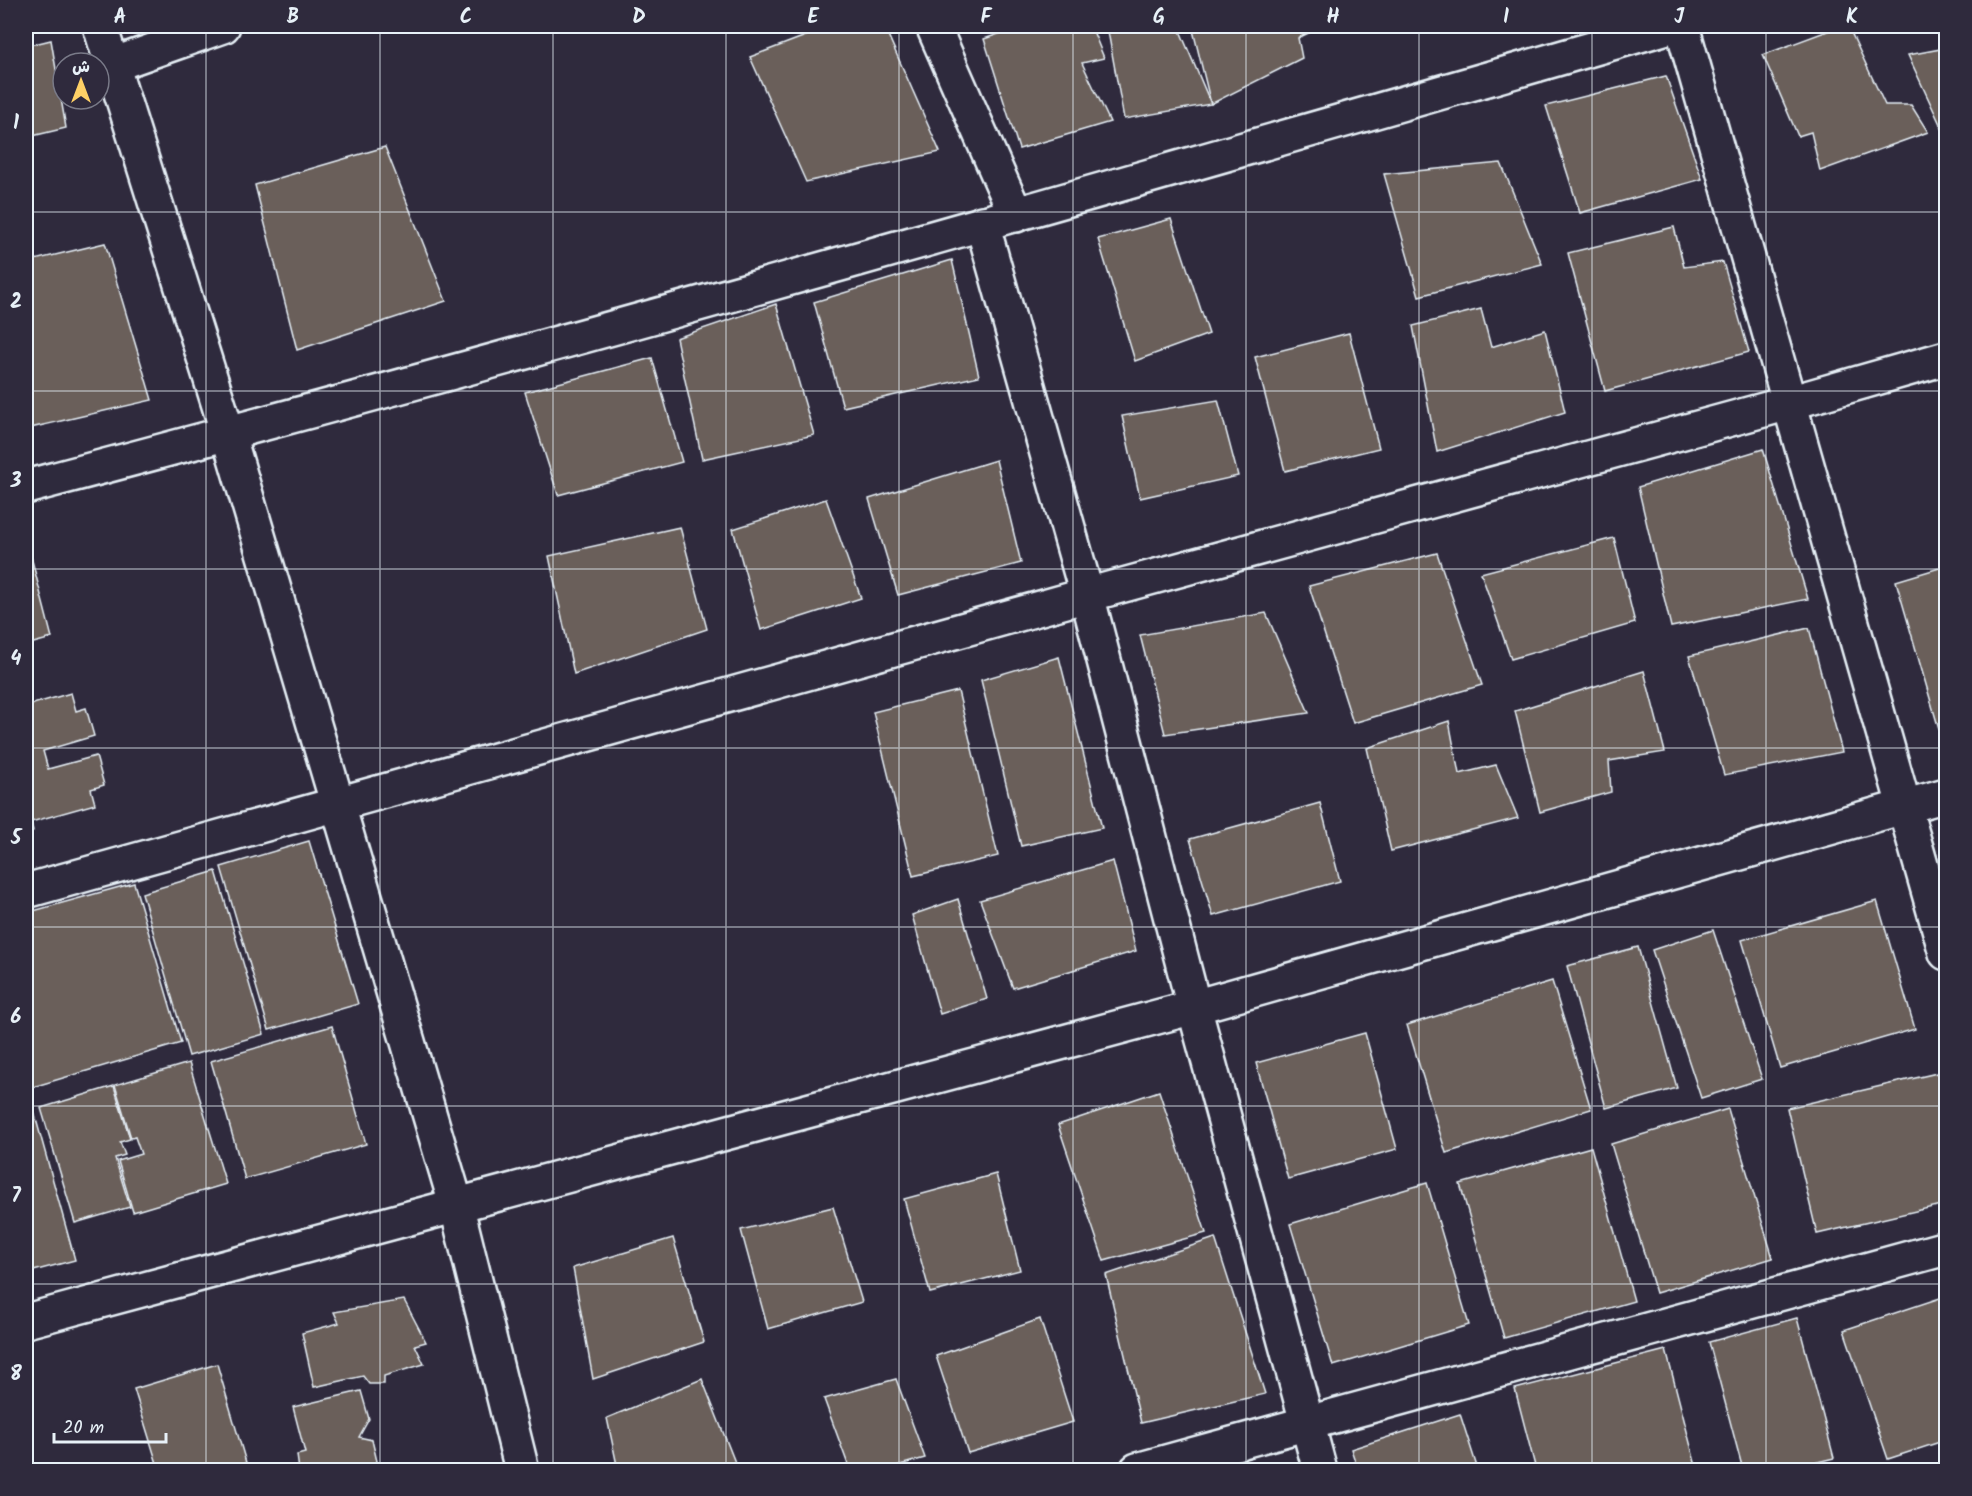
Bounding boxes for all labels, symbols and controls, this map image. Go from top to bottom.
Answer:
text: A [114,2,126,34]
text: B [287,2,299,34]
text: C [460,2,472,34]
text: D [632,2,646,34]
text: E [807,2,819,34]
text: F [981,2,993,34]
text: G [1153,2,1165,34]
text: H [1326,2,1340,34]
text: I [1503,2,1509,34]
text: J [1674,2,1685,34]
text: K [1846,2,1858,34]
north arrow [51,51,111,111]
text: ش [72,55,90,80]
text: 1 [13,108,19,140]
text: 2 [10,287,22,319]
text: 3 [10,466,22,498]
text: 4 [11,644,22,676]
text: 5 [10,823,23,855]
text: 6 [11,1002,22,1034]
text: 7 [11,1181,21,1213]
text: 8 [10,1359,22,1391]
scale bar [54,1406,166,1444]
text: 20 m [63,1414,104,1443]

